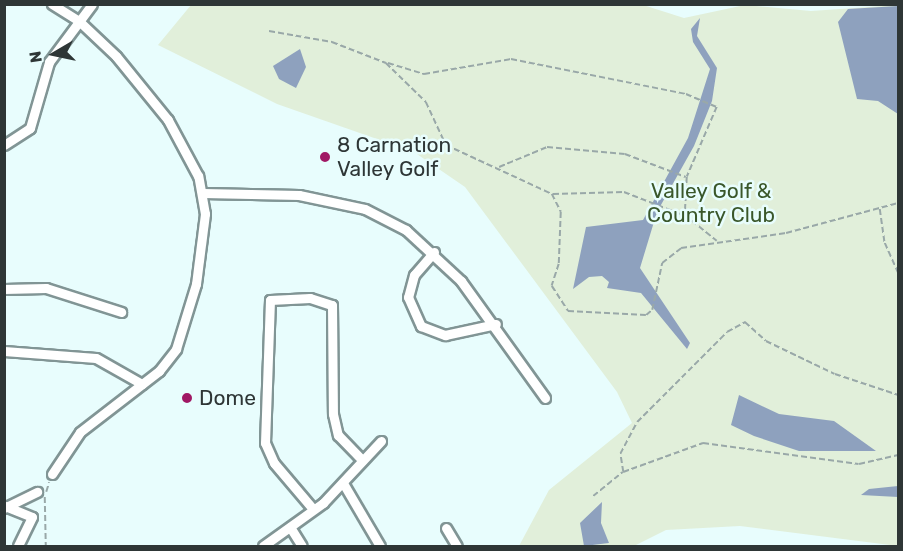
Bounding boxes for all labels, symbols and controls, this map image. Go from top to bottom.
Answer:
north arrow [24,24,84,84]
text: N [25,50,46,64]
place label: 8 Carnation Valley Golf [337,132,451,182]
marker: 8 Carnation Valley Golf [318,150,332,164]
park label: Valley Golf & Country Club [647,178,775,228]
place label: Dome [199,385,256,411]
marker: Dome [180,391,194,405]

